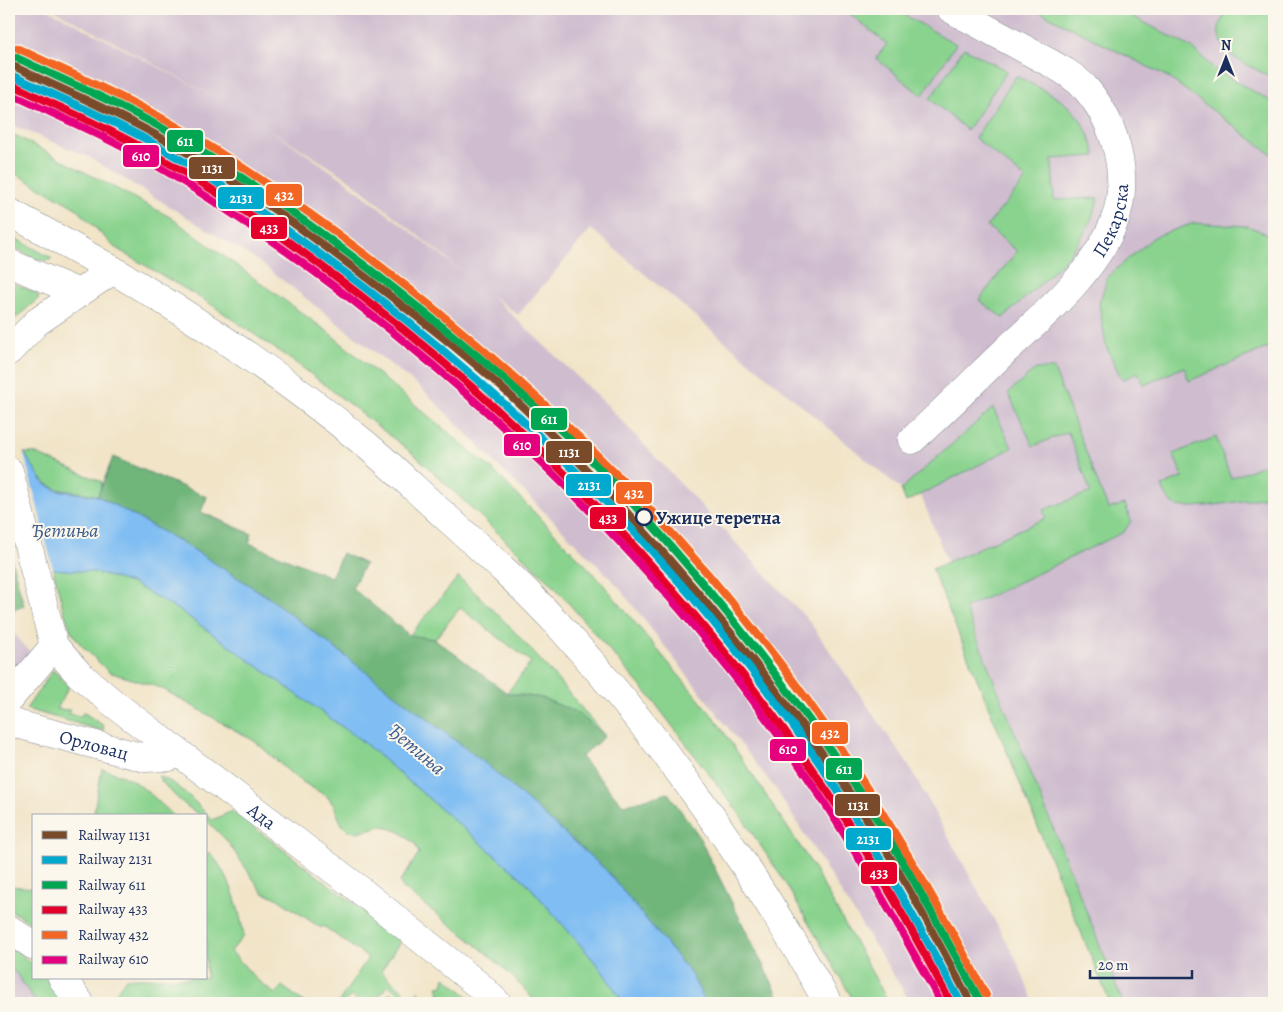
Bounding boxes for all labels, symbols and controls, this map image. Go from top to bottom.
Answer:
north arrow [1200,32,1250,82]
text: N [1221,36,1231,55]
line badge: 611 [166,129,204,153]
text: 611 [177,132,193,151]
line badge: 610 [122,144,160,168]
text: 610 [132,147,150,166]
line badge: 1131 [188,156,236,180]
text: 1131 [201,159,223,178]
line badge: 432 [265,183,303,207]
street label: Пекарска [1087,183,1135,262]
line badge: 2131 [217,186,265,210]
text: 432 [274,186,294,205]
text: 2131 [230,189,252,208]
line badge: 433 [250,216,288,240]
text: 433 [260,219,278,238]
line badge: 611 [530,407,568,431]
text: 611 [541,410,557,429]
line badge: 610 [503,433,541,457]
text: 610 [513,436,531,455]
line badge: 1131 [545,440,593,464]
text: 1131 [558,443,580,462]
line badge: 2131 [565,473,612,497]
text: 2131 [578,476,600,495]
line badge: 432 [615,481,653,505]
text: 432 [624,484,644,503]
place label: Ужице теретна [656,505,782,531]
line badge: 433 [589,506,627,530]
marker: Ужице теретна [635,508,653,526]
text: 433 [599,509,617,528]
water label: Ђетиња [32,517,98,544]
water label: Ђетиња [382,718,451,781]
line badge: 432 [811,721,849,745]
street label: Орловац [56,724,131,767]
text: 432 [820,724,840,743]
line badge: 610 [769,738,807,762]
text: 610 [779,740,797,759]
line badge: 611 [825,757,863,781]
text: 611 [836,760,852,779]
line badge: 1131 [834,793,881,817]
text: 1131 [847,796,869,815]
street label: Ада [241,797,281,836]
legend [32,814,208,980]
text: Railway 1131 [78,825,150,845]
line badge: 2131 [845,827,892,851]
text: 2131 [857,830,879,849]
text: Railway 2131 [78,849,152,869]
line badge: 433 [860,861,898,885]
text: 433 [870,864,888,883]
text: Railway 611 [78,875,146,895]
text: Railway 433 [78,899,148,919]
text: Railway 432 [78,925,149,945]
scale bar [1090,947,1193,979]
text: Railway 610 [78,949,149,969]
text: 20 m [1098,955,1129,975]

